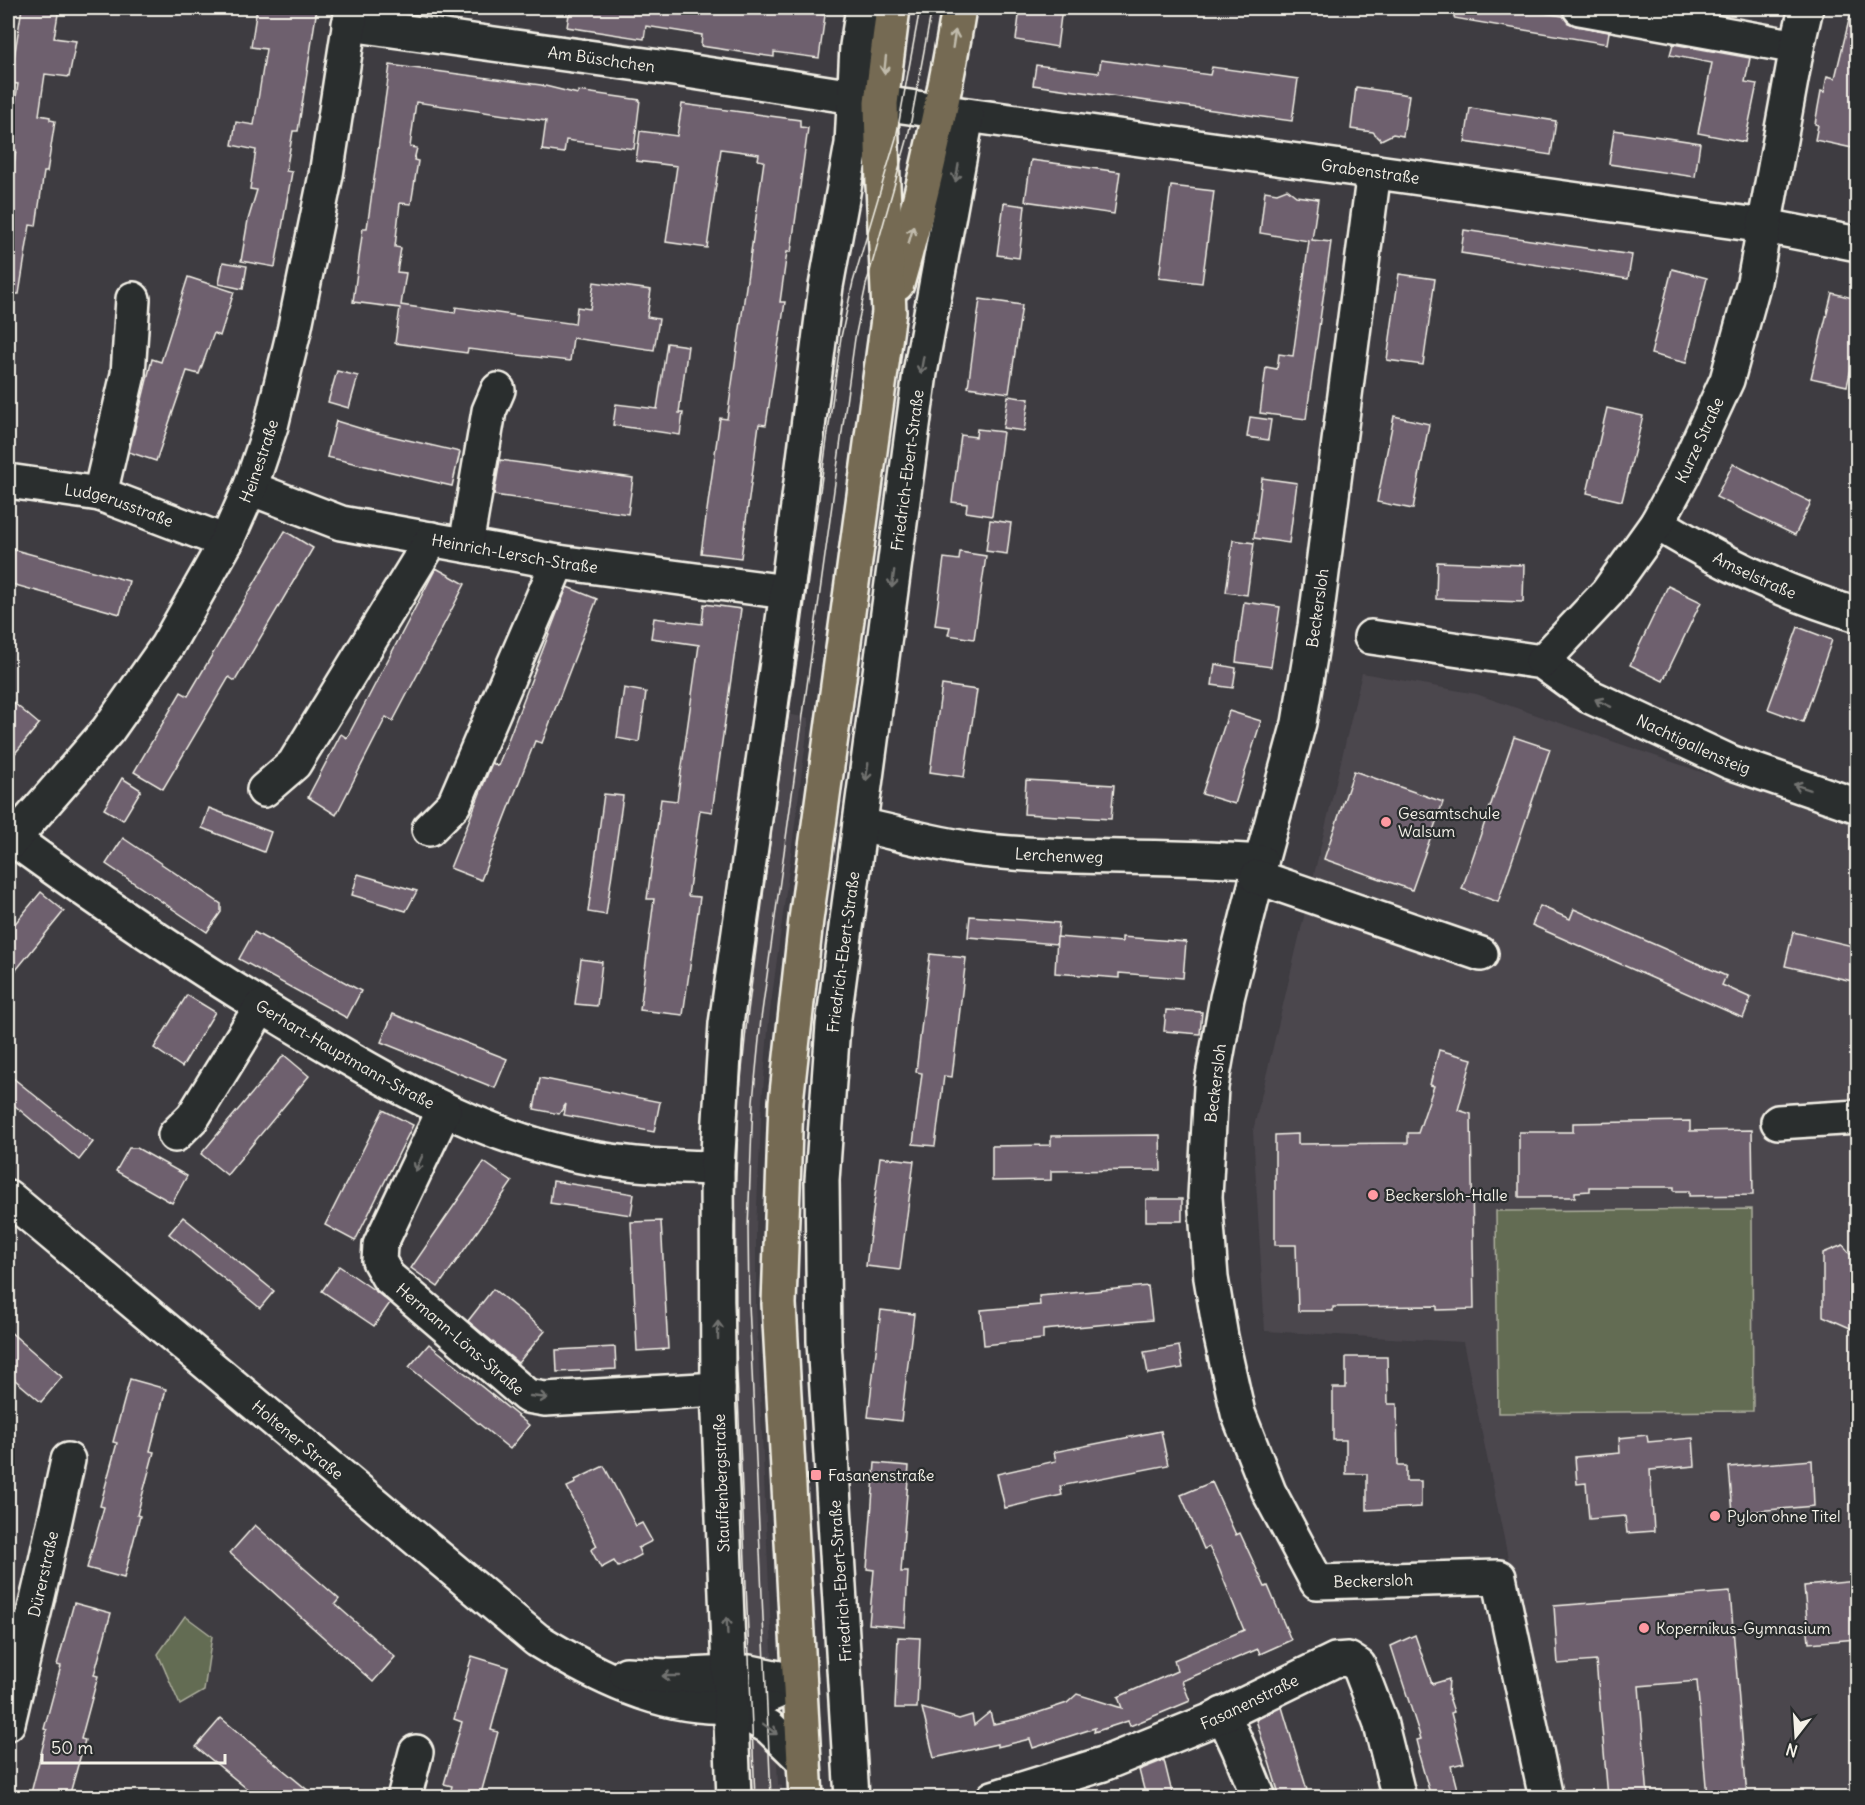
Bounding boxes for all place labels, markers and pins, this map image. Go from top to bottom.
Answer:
place label: Gesamtschule Walsum [1398,803,1500,841]
marker: Gesamtschule Walsum [1379,815,1393,829]
place label: Beckersloh-Halle [1385,1185,1508,1205]
marker: Beckersloh-Halle [1366,1188,1380,1202]
place label: Fasanenstraße [828,1465,935,1485]
marker: Fasanenstraße [809,1468,823,1482]
place label: Pylon ohne Titel [1727,1506,1841,1526]
marker: Pylon ohne Titel [1708,1509,1722,1523]
place label: Kopernikus-Gymnasium [1656,1618,1831,1638]
marker: Kopernikus-Gymnasium [1637,1621,1651,1635]

